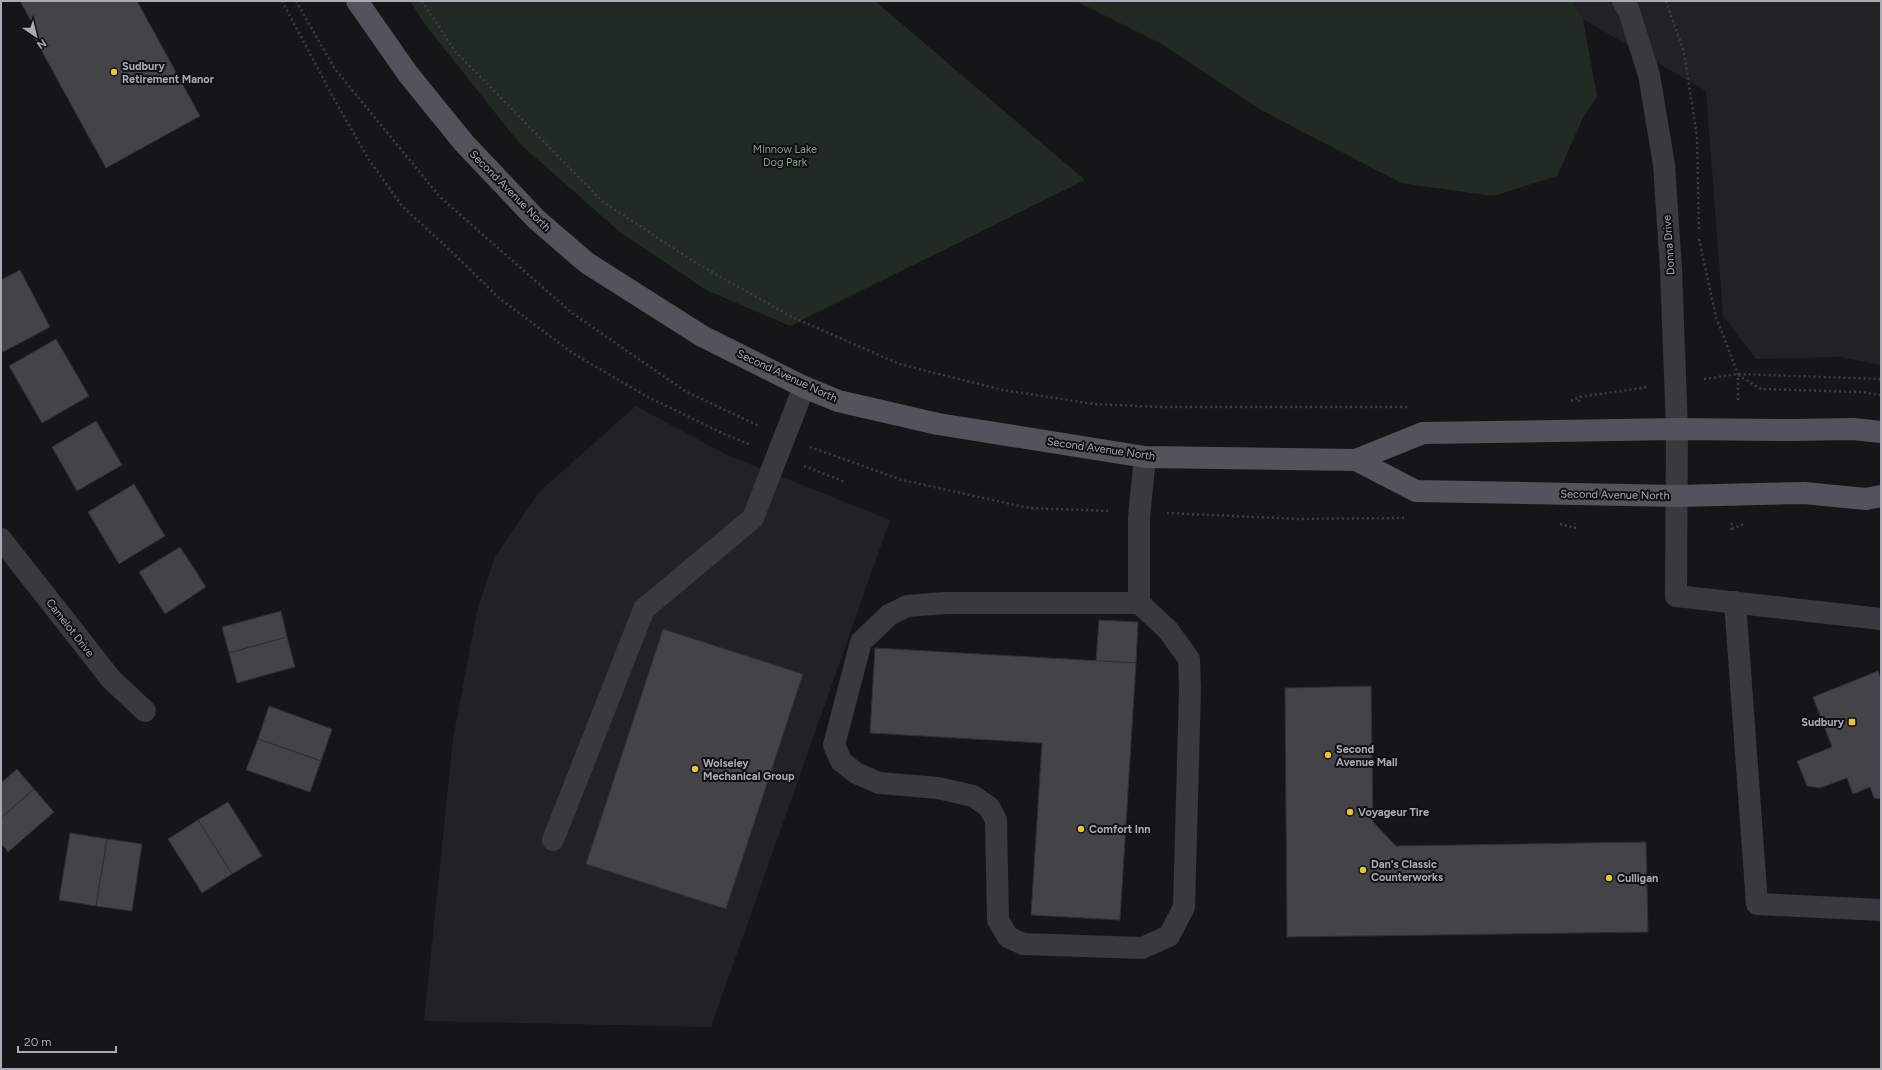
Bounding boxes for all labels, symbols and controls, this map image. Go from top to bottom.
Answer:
north arrow [16,16,56,56]
text: N [34,36,49,52]
place label: Sudbury Retirement Manor [122,60,215,86]
marker: Sudbury Retirement Manor [109,67,119,77]
park label: Minnow Lake Dog Park [753,143,817,169]
street label: Second Avenue North [467,148,553,234]
street label: Donna Drive [1660,215,1678,275]
street label: Second Avenue North [735,347,839,405]
street label: Second Avenue North [1046,435,1156,463]
street label: Second Avenue North [1560,488,1670,502]
street label: Camelot Drive [43,596,97,660]
place label: Sudbury [1801,716,1845,729]
marker: Sudbury [1847,717,1857,727]
place label: Second Avenue Mall [1336,743,1398,769]
marker: Second Avenue Mall [1323,750,1333,760]
place label: Wolseley Mechanical Group [703,757,795,783]
marker: Wolseley Mechanical Group [690,764,700,774]
place label: Voyageur Tire [1358,806,1429,819]
marker: Voyageur Tire [1345,807,1355,817]
place label: Comfort Inn [1089,823,1150,836]
marker: Comfort Inn [1076,824,1086,834]
place label: Dan's Classic Counterworks [1371,858,1443,884]
marker: Dan's Classic Counterworks [1358,865,1368,875]
place label: Culligan [1617,872,1658,885]
marker: Culligan [1604,873,1614,883]
scale bar [18,1028,116,1054]
text: 20 m [24,1035,52,1049]

